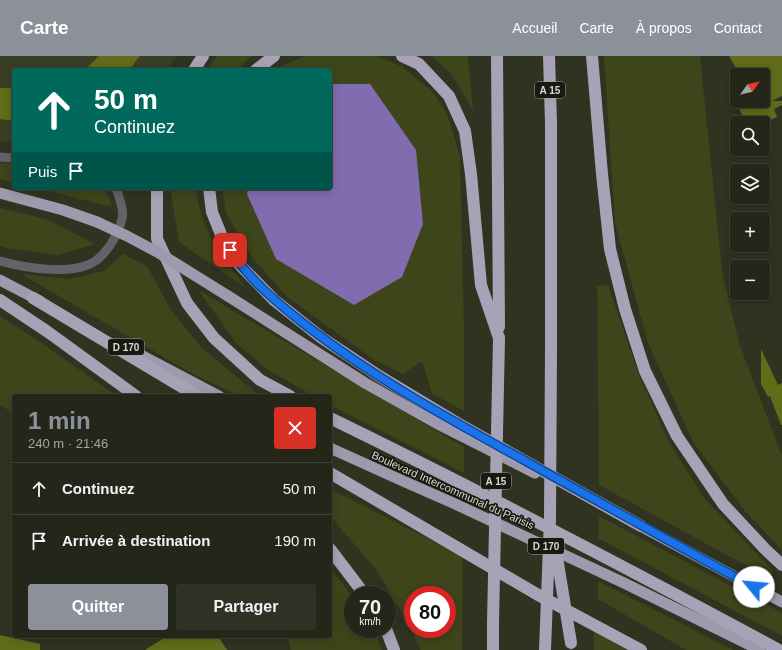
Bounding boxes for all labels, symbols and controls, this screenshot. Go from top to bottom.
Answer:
text: Carte [20,17,69,38]
text: Accueil [512,20,557,36]
text: Carte [579,20,614,36]
text: À propos [636,20,692,36]
text: Contact [714,20,762,36]
north arrow [730,68,770,108]
map controls [730,68,770,300]
road number: A 15 [535,82,565,98]
icon: ahead [28,84,80,136]
text: 50 m [94,84,158,115]
button: search [730,116,770,156]
text: Continuez [94,117,175,137]
icon: arrive [65,160,87,182]
text: Puis [28,163,57,180]
button: layers [730,164,770,204]
button: + [730,212,770,252]
pin [213,233,247,267]
icon: arrive [219,239,241,261]
button: − [730,260,770,300]
road number: D 170 [108,339,144,355]
text: 1 min [28,407,91,434]
button: close [274,407,316,449]
text: 240 m · 21:46 [28,436,108,451]
street label: Boulevard Intercommunal du Parisis [370,449,537,532]
road number: A 15 [481,473,511,489]
icon: ahead [28,478,50,500]
text: Continuez [62,480,135,497]
text: 50 m [283,480,316,497]
icon: arrive [28,530,50,552]
text: Arrivée à destination [62,532,210,549]
text: 190 m [274,532,316,549]
road number: D 170 [528,538,564,554]
position arrow [733,566,775,608]
button: Quitter [28,584,168,630]
button: Partager [176,584,316,630]
speed limit sign: 80 [404,586,456,638]
text: 70 [359,596,381,618]
text: km/h [359,616,381,627]

